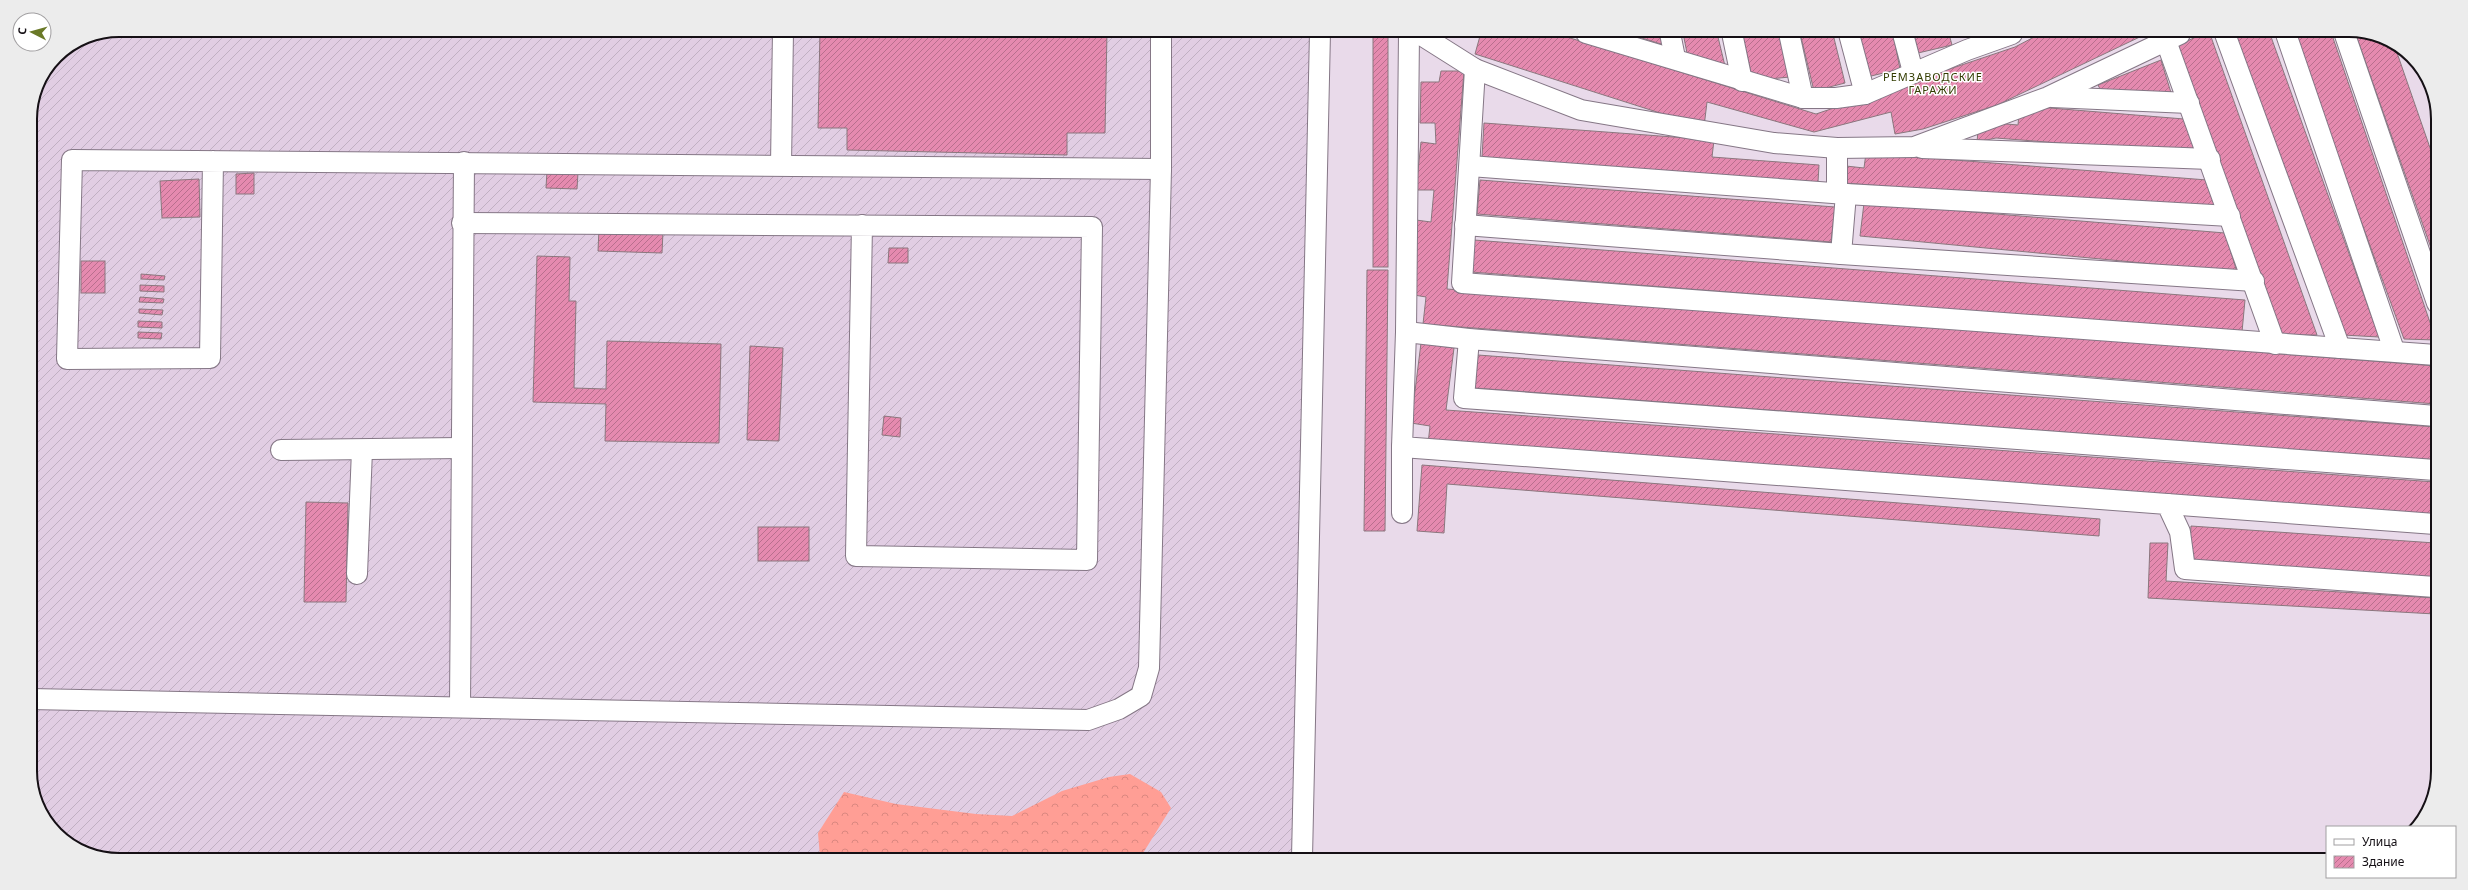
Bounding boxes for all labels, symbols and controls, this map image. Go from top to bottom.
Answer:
north arrow [12,12,52,52]
text: С [14,27,29,35]
district label: РЕМЗАВОДСКИЕ ГАРАЖИ [1883,69,1983,97]
legend [2326,826,2456,878]
text: Улица [2362,833,2397,850]
text: Здание [2362,853,2405,870]

